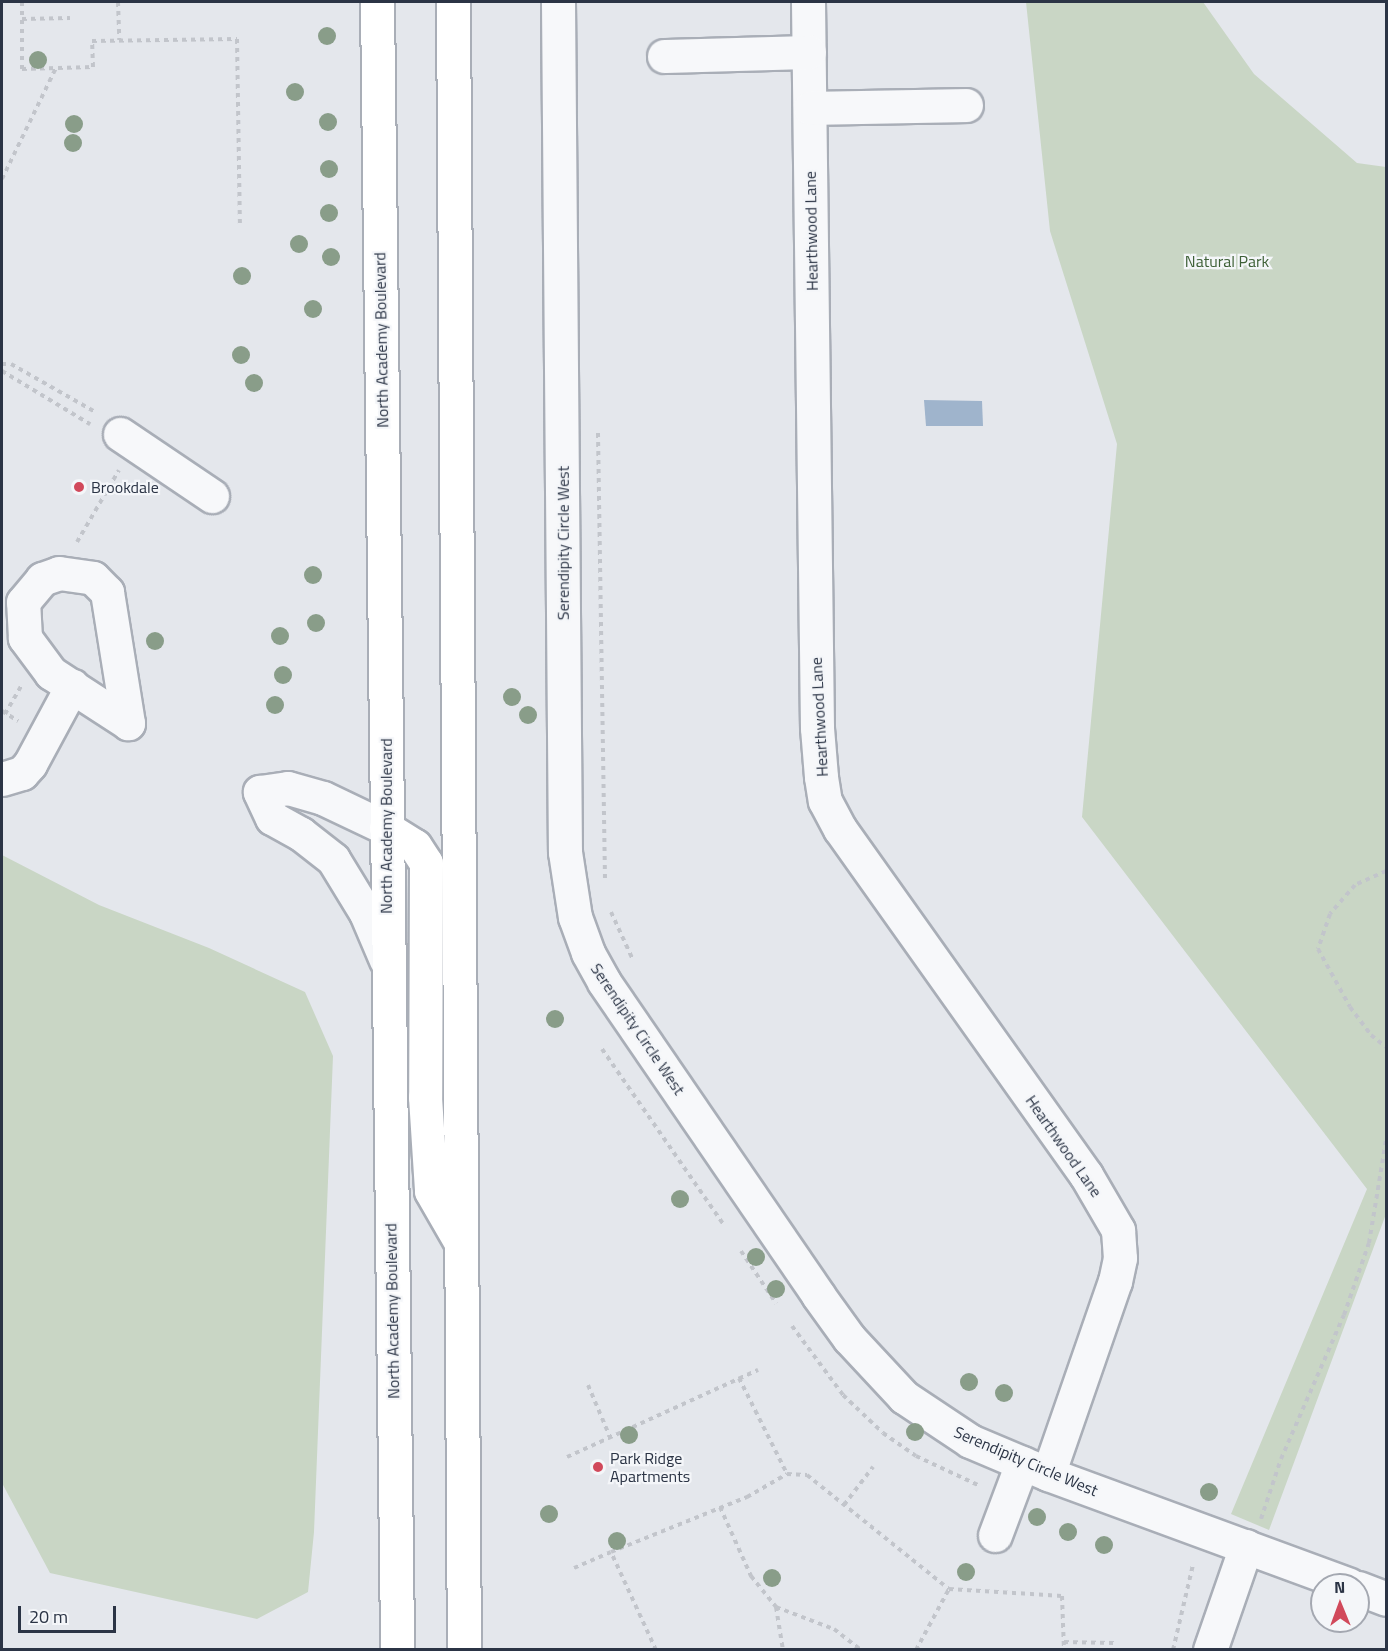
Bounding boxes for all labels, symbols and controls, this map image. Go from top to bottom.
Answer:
street label: Hearthwood Lane [800,171,822,291]
park label: Natural Park [1185,251,1269,271]
street label: North Academy Boulevard [370,252,392,428]
street label: Serendipity Circle West [553,466,573,620]
place label: Brookdale [91,477,159,497]
marker: Brookdale [72,480,86,494]
street label: Hearthwood Lane [806,657,832,777]
street label: North Academy Boulevard [376,738,396,914]
street label: Serendipity Circle West [587,960,689,1098]
street label: Hearthwood Lane [1022,1091,1106,1201]
street label: North Academy Boulevard [381,1223,403,1399]
street label: Serendipity Circle West [951,1422,1101,1500]
place label: Park Ridge Apartments [610,1448,690,1486]
marker: Park Ridge Apartments [591,1460,605,1474]
north arrow [1310,1573,1370,1633]
text: N [1334,1575,1345,1599]
scale bar [21,1594,118,1632]
text: 20 m [29,1603,68,1630]

